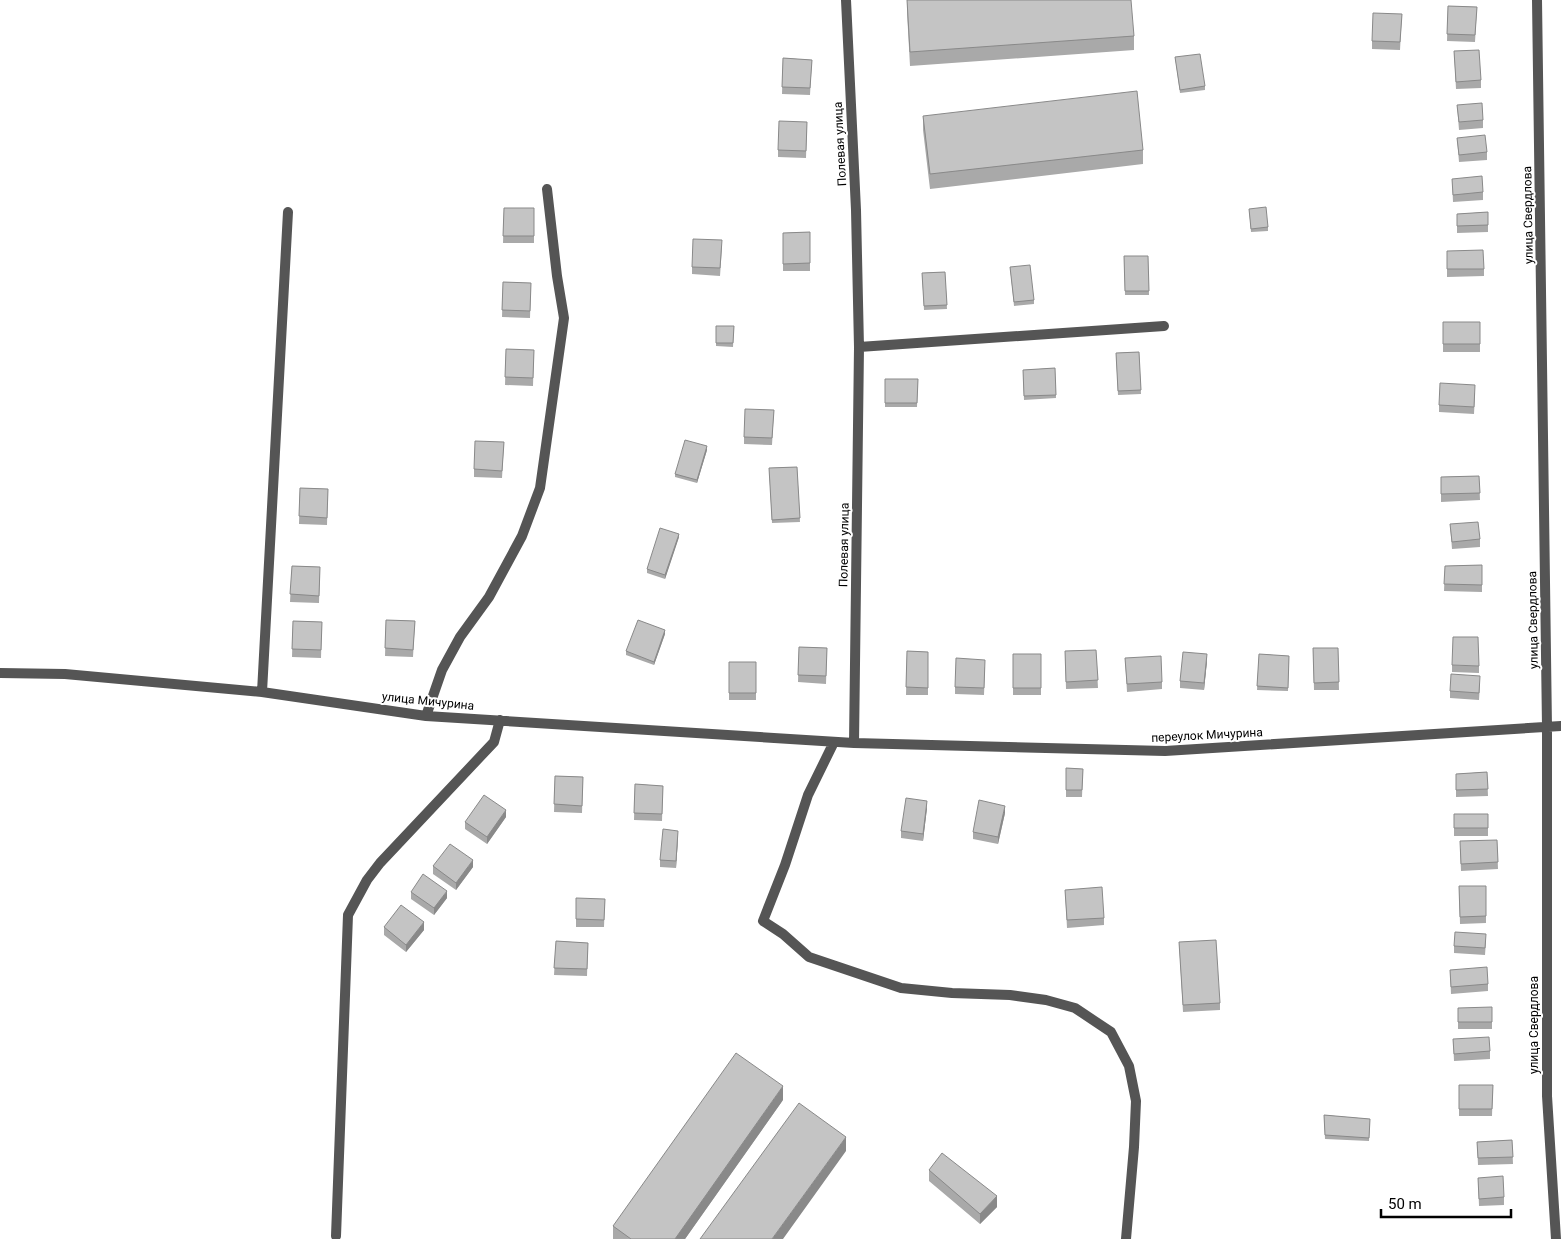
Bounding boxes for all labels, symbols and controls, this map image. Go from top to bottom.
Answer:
street label: Полевая улица [831,101,849,187]
street label: улица Свердлова [1520,166,1536,264]
street label: Полевая улица [836,503,852,587]
street label: улица Свердлова [1525,571,1541,669]
street label: улица Мичурина [381,689,475,713]
street label: переулок Мичурина [1151,725,1263,745]
street label: улица Свердлова [1527,976,1541,1074]
scale bar [1381,1186,1511,1218]
text: 50 m [1388,1195,1422,1213]

